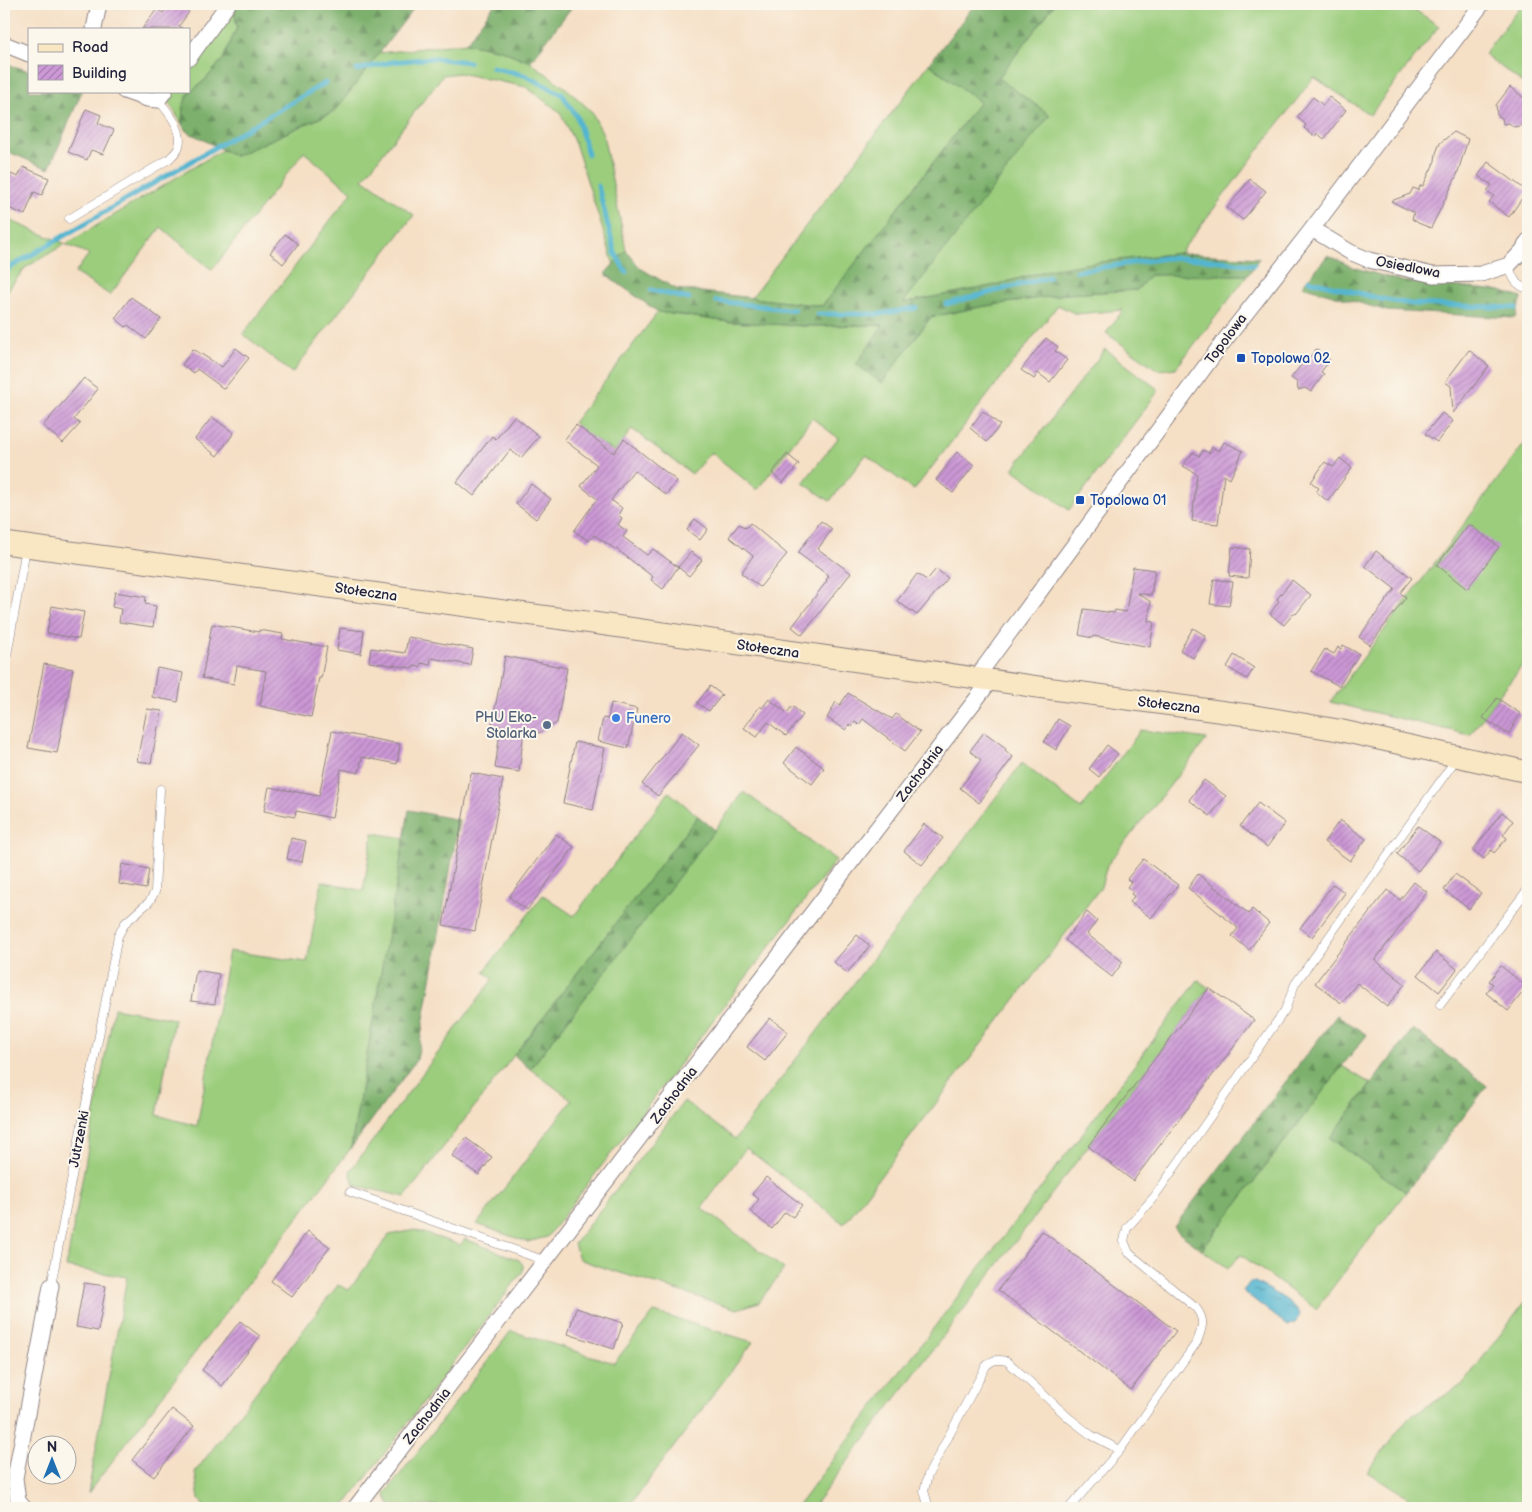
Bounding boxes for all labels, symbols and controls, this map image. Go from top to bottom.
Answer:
legend [28,28,190,92]
text: Road [72,38,108,57]
text: Building [72,64,127,83]
street label: Osiedlowa [1374,252,1442,282]
street label: Topolowa [1201,310,1251,368]
place label: Topolowa 02 [1251,350,1331,367]
marker: Topolowa 02 [1235,352,1247,364]
place label: Topolowa 01 [1090,492,1167,509]
marker: Topolowa 01 [1074,494,1086,506]
street label: Stołeczna [334,579,398,605]
street label: Stołeczna [736,636,800,662]
street label: Stołeczna [1137,693,1201,717]
place label: PHU Eko- Stolarka [475,709,537,742]
place label: Funero [626,710,671,727]
marker: Funero [610,712,622,724]
marker: PHU Eko- Stolarka [541,719,553,731]
street label: Zachodnia [893,741,947,806]
street label: Zachodnia [647,1063,701,1128]
street label: Jutrzenki [65,1109,93,1169]
street label: Zachodnia [399,1384,454,1448]
north arrow [28,1434,78,1484]
text: N [47,1439,57,1456]

